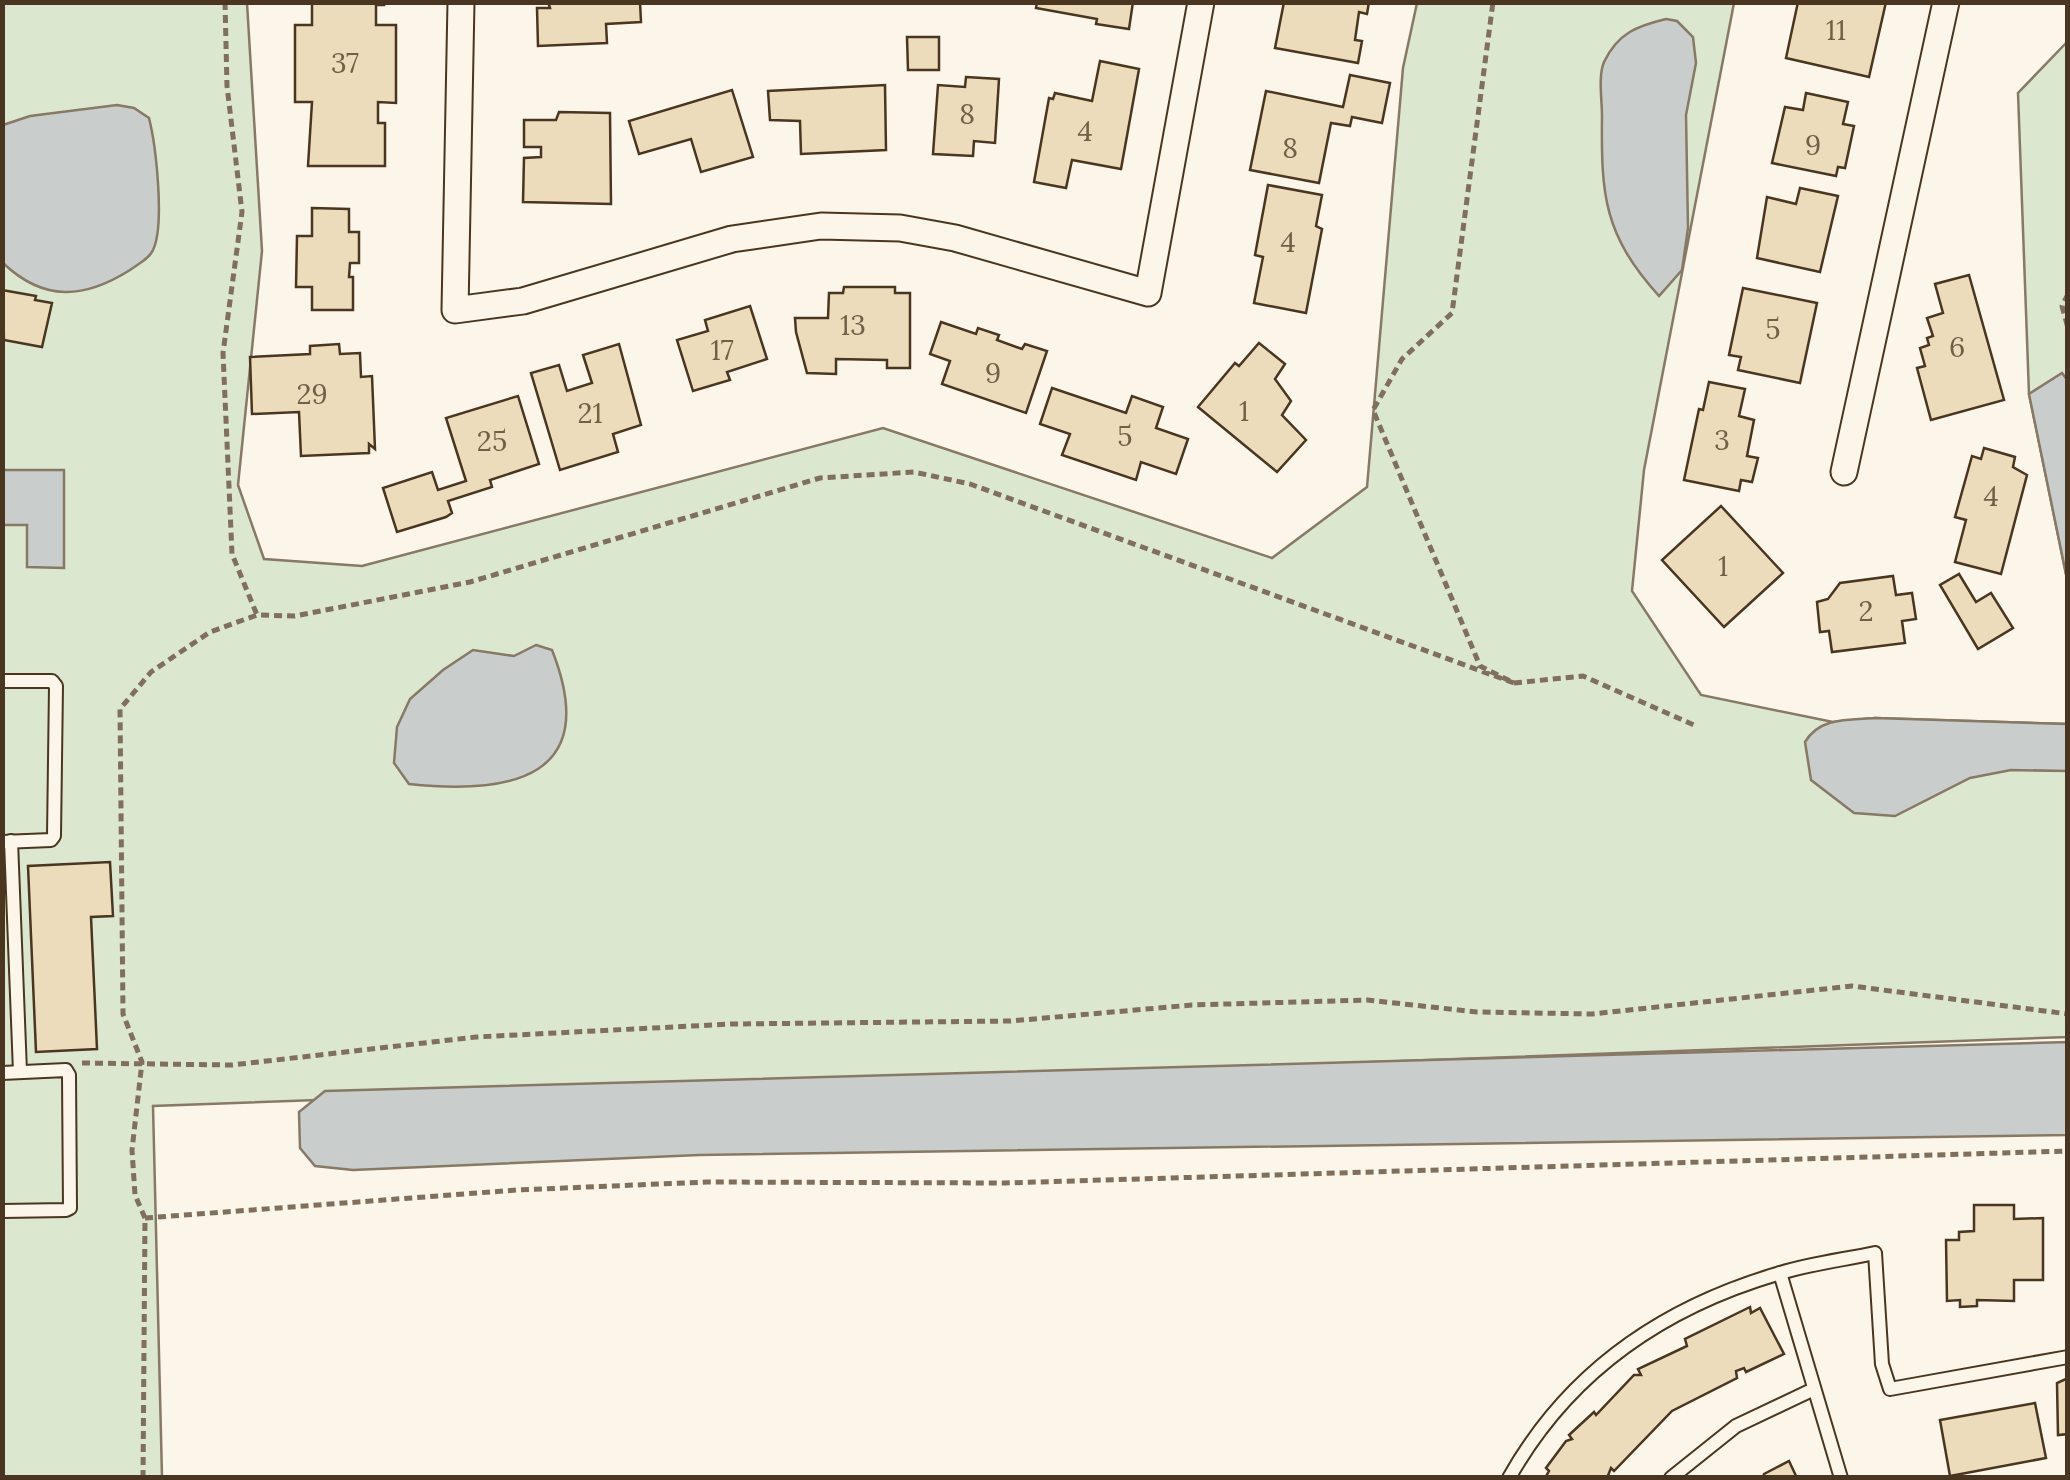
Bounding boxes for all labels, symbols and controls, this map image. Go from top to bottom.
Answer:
house number: 11 [1826,12,1846,48]
house number: 37 [331,45,359,81]
house number: 8 [959,96,975,132]
house number: 4 [1077,113,1093,149]
house number: 9 [1805,127,1821,163]
house number: 8 [1282,130,1298,166]
house number: 4 [1280,224,1296,260]
house number: 13 [840,307,866,343]
house number: 5 [1765,311,1781,347]
house number: 6 [1949,329,1965,365]
house number: 17 [710,332,734,368]
house number: 9 [985,355,1001,391]
house number: 29 [296,376,328,412]
house number: 1 [1239,393,1249,429]
house number: 21 [577,395,603,431]
house number: 5 [1117,418,1133,454]
house number: 3 [1714,422,1730,458]
house number: 25 [477,423,507,459]
house number: 4 [1983,478,1999,514]
house number: 1 [1718,548,1728,584]
house number: 2 [1858,593,1874,629]

